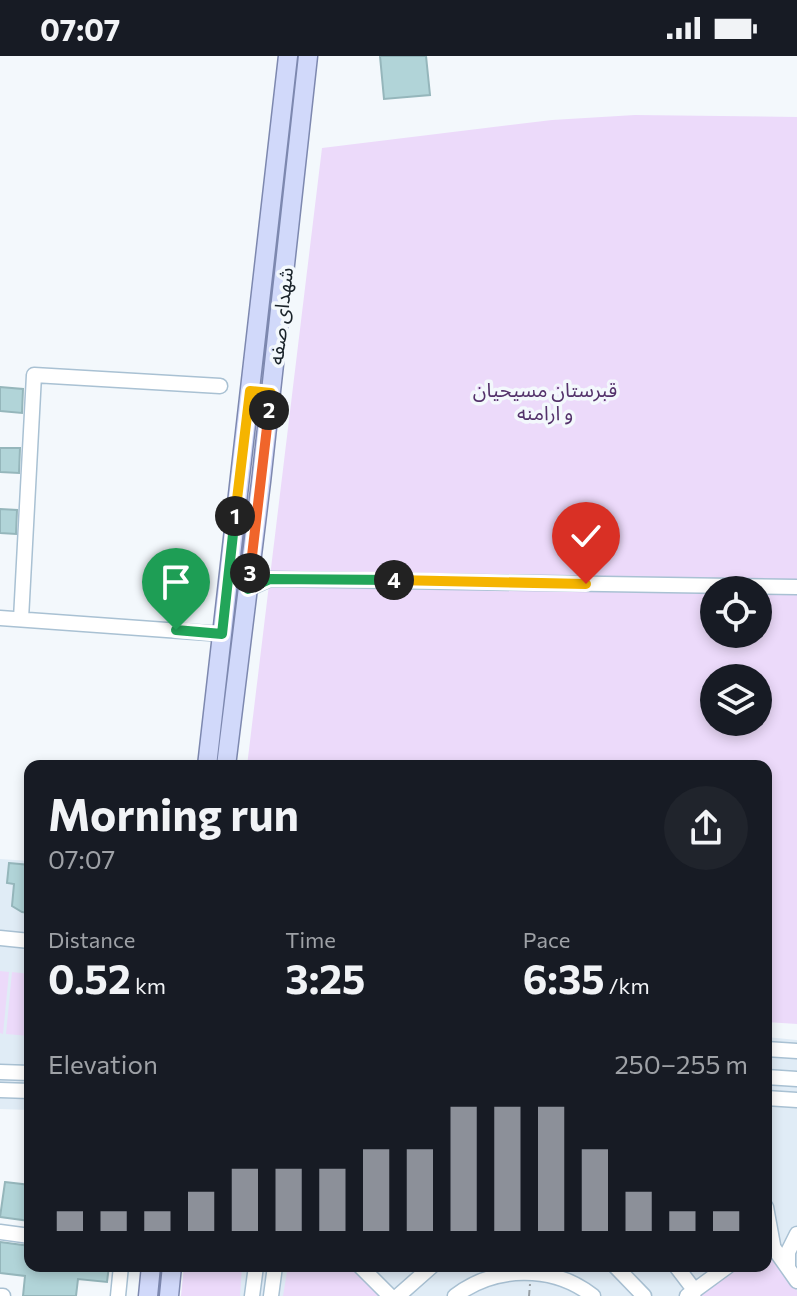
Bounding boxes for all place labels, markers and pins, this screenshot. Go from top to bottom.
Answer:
pin: 2 [249,390,289,430]
pin: 1 [215,496,255,536]
pin [552,502,620,584]
pin [142,548,210,630]
pin: 3 [230,553,270,593]
pin: 4 [374,560,414,600]

